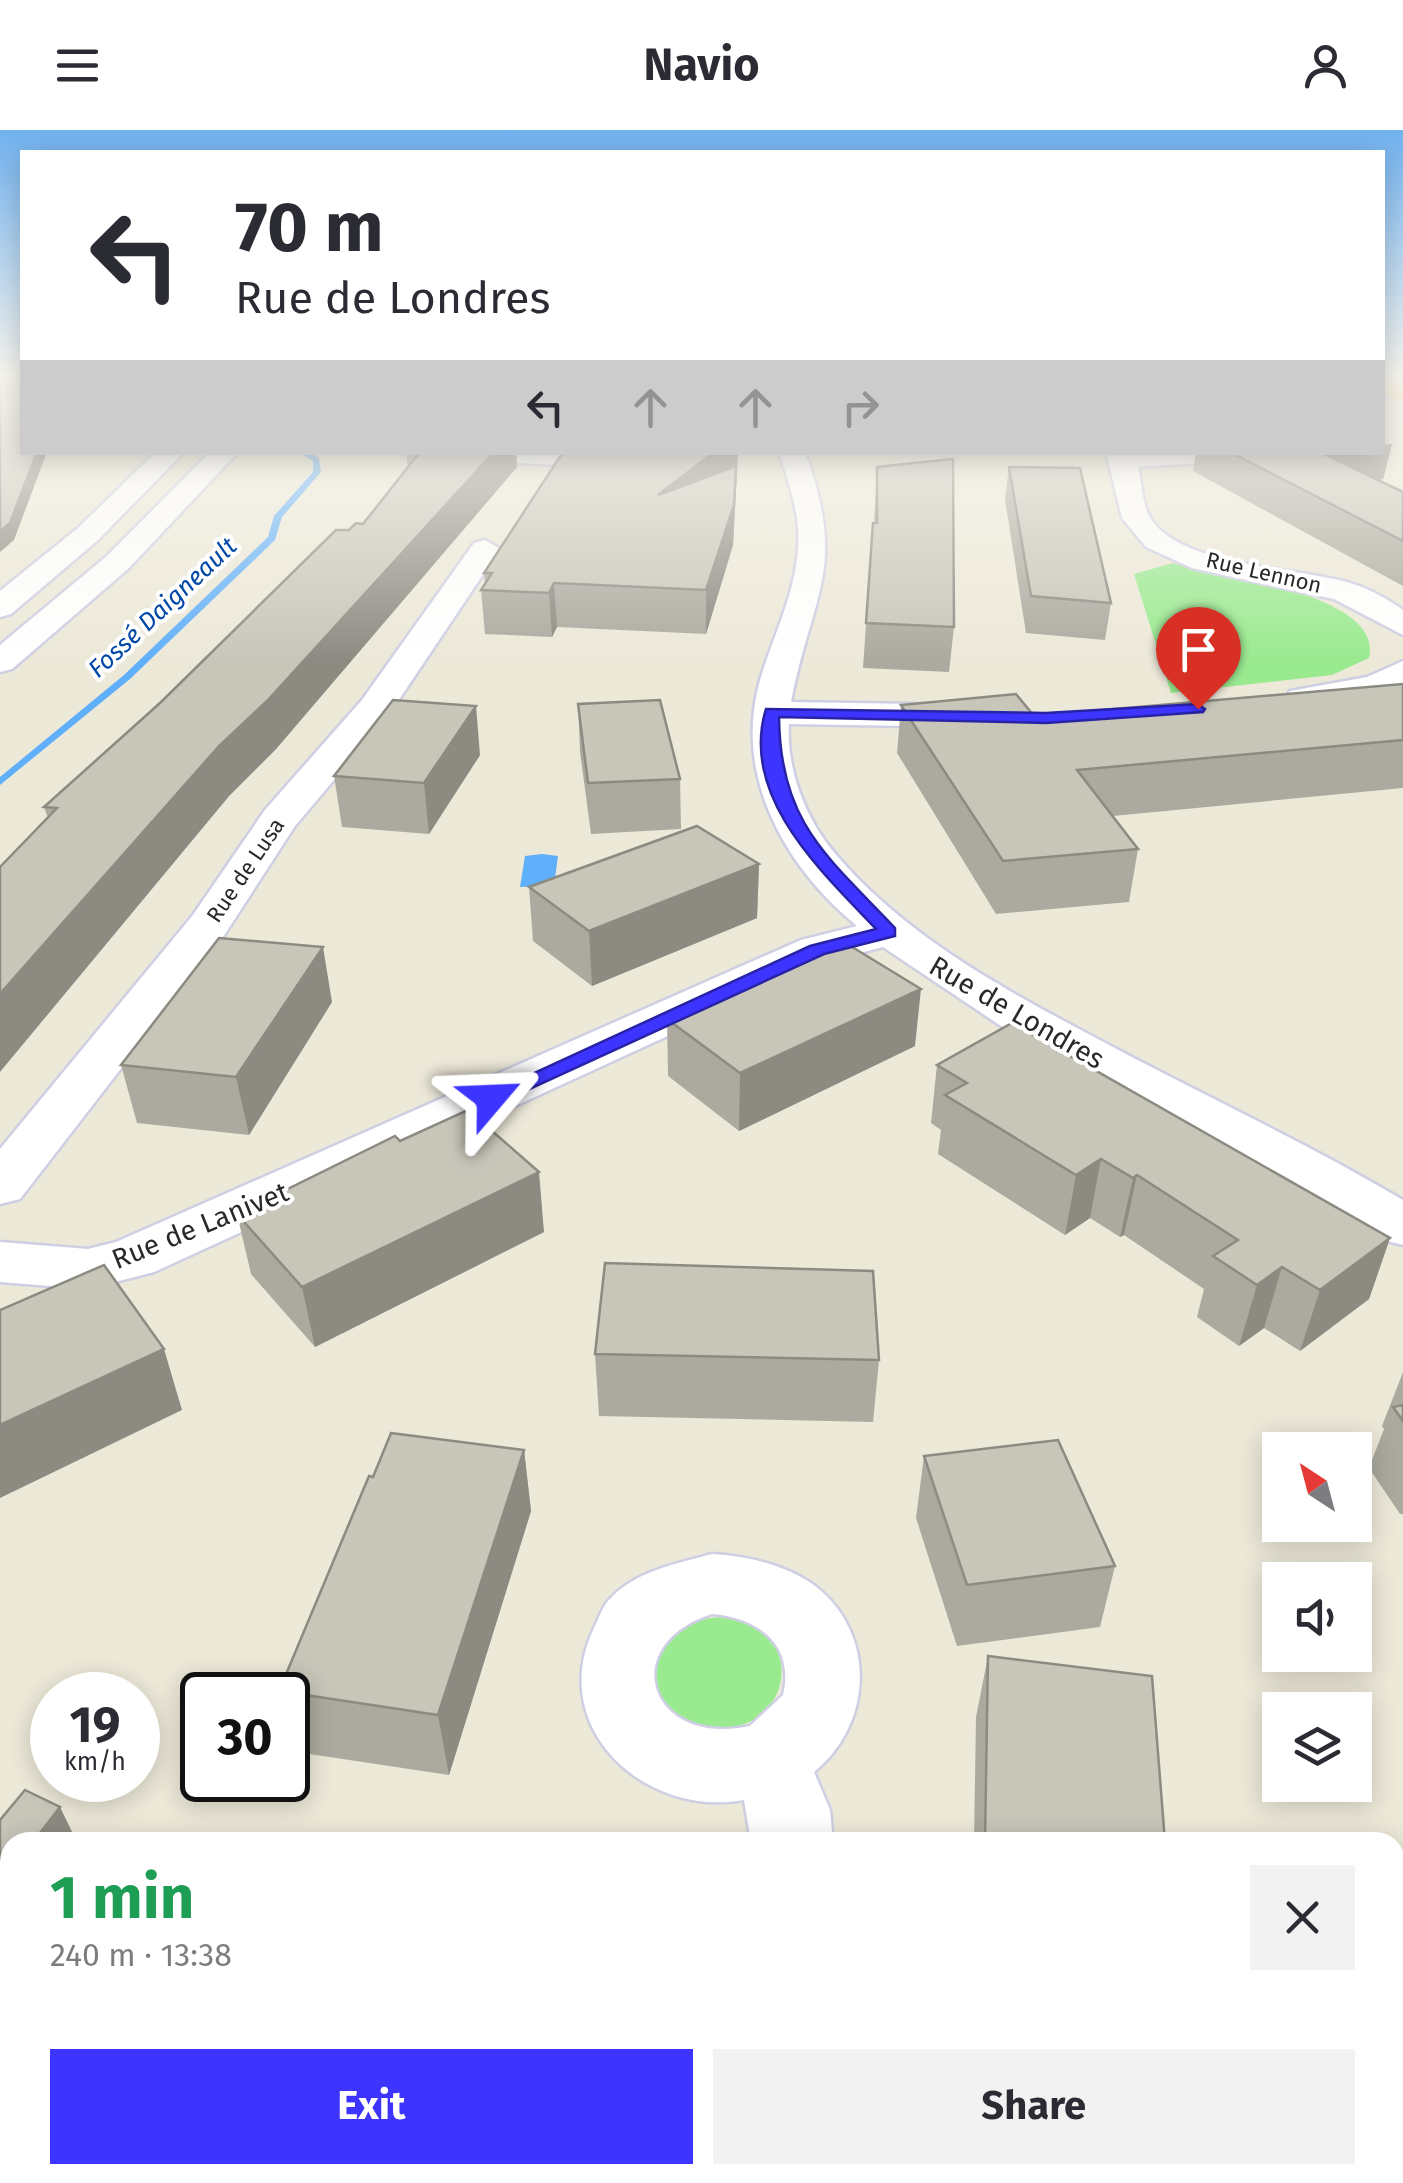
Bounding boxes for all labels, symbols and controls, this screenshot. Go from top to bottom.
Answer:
icon: menu [50,38,105,93]
text: Navio [644,38,759,92]
icon: person [1298,38,1353,93]
text: 70 m [235,186,384,270]
icon: left [70,190,200,320]
text: Rue de Londres [235,271,551,325]
icon: left [518,380,573,435]
icon: ahead [623,380,678,435]
icon: ahead [728,380,783,435]
icon: right [833,380,888,435]
water label: Fossé Daigneault [82,531,243,684]
street label: Rue Lennon [1203,546,1324,599]
pin [1156,607,1241,710]
icon: arrive [1171,622,1226,677]
street label: Rue de Lusa [201,813,290,928]
street label: Rue de Londres [923,949,1110,1076]
position arrow [439,1046,543,1150]
street label: Rue de Lanivet [107,1175,294,1276]
north arrow [1262,1432,1372,1542]
map controls [1262,1432,1372,1802]
button: sound [1262,1562,1372,1672]
speed limit sign: 30 [180,1672,310,1802]
button: layers [1262,1692,1372,1802]
text: 19 [69,1695,121,1755]
text: km/h [64,1747,126,1777]
text: 1 min [50,1862,194,1934]
button: close [1250,1865,1355,1970]
text: 240 m · 13:38 [50,1936,232,1974]
button: Exit [50,2049,693,2164]
button: Share [713,2049,1355,2164]

